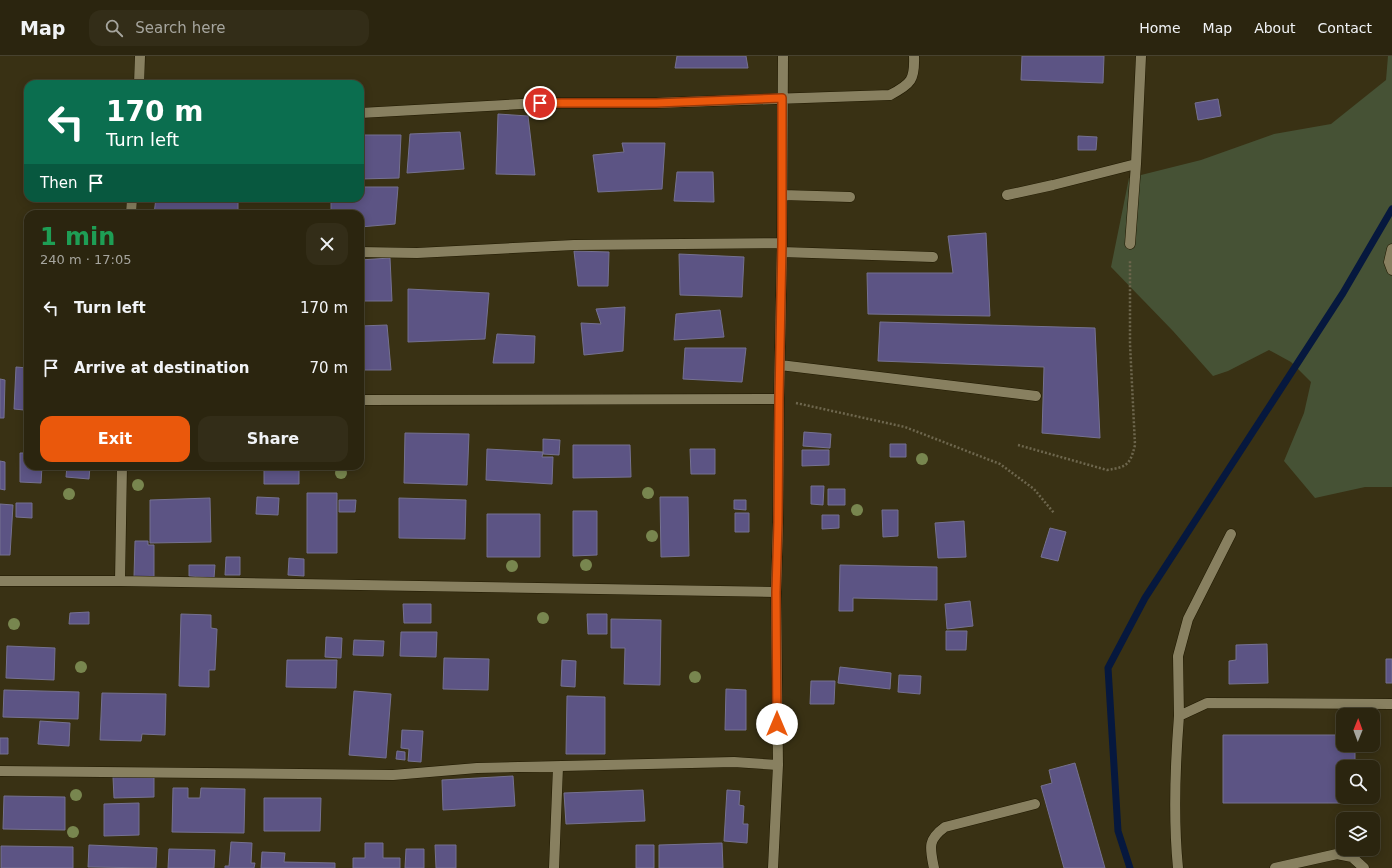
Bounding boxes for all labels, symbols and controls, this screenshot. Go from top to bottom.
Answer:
search box [89,10,369,46]
text: Map [20,17,65,39]
icon: search [103,17,125,39]
text: Search here [135,19,225,37]
text: Home [1139,20,1181,36]
text: Map [1203,20,1232,36]
text: About [1254,20,1296,36]
text: Contact [1318,20,1372,36]
pin [523,86,557,120]
icon: arrive [529,92,551,114]
text: 170 m [106,95,203,128]
icon: left [40,96,92,148]
text: Turn left [106,129,179,150]
icon: arrive [85,172,107,194]
text: Then [40,174,77,192]
text: 1 min [40,223,115,251]
button: close [306,223,348,265]
text: 240 m · 17:05 [40,252,131,267]
icon: left [40,297,62,319]
text: Turn left [74,299,146,317]
text: 170 m [300,299,348,317]
icon: arrive [40,357,62,379]
text: Arrive at destination [74,359,249,377]
text: 70 m [310,359,348,377]
button: Exit [40,416,190,462]
button: Share [198,416,348,462]
position arrow [756,703,798,745]
north arrow [1336,708,1380,752]
map controls [1336,708,1380,856]
button: search [1336,760,1380,804]
button: layers [1336,812,1380,856]

